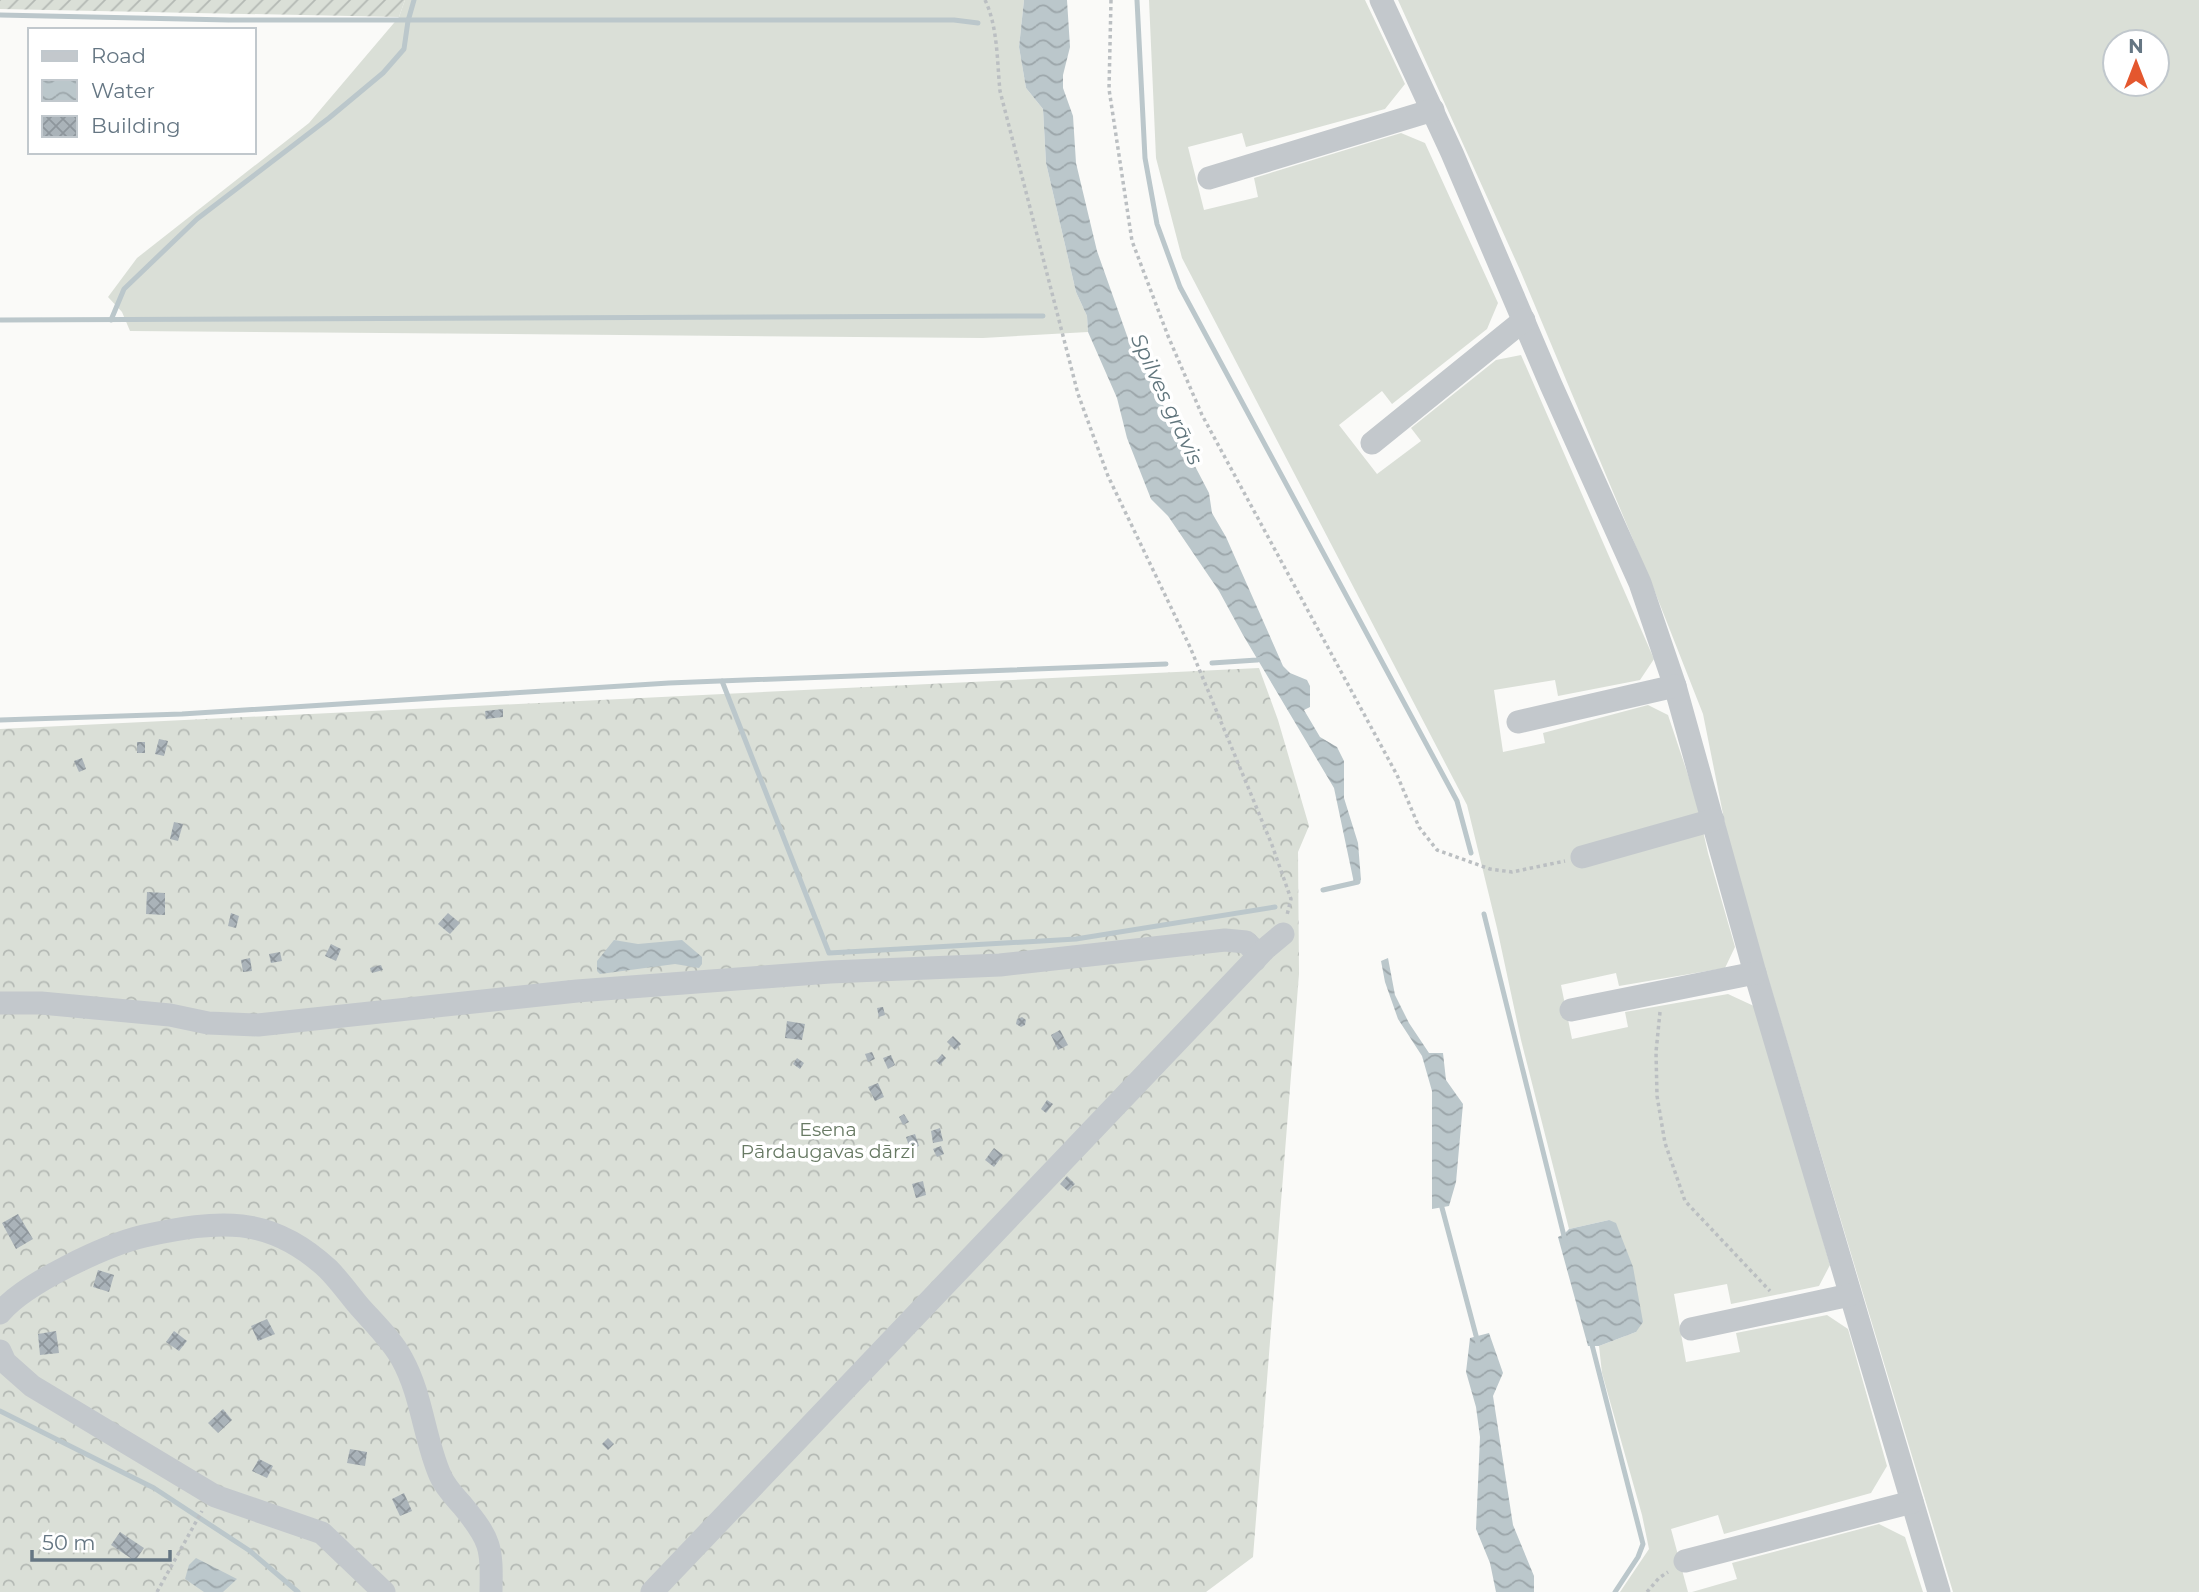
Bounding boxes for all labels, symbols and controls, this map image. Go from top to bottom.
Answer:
legend [28,28,256,154]
north arrow [2101,28,2171,98]
text: N [2128,35,2144,58]
text: Road [91,43,146,68]
text: Water [91,78,155,103]
text: Building [91,113,181,138]
water label: Spilves grāvis [1126,329,1208,469]
park label: Esena Pārdaugavas dārzi [741,1118,915,1163]
scale bar [32,1518,170,1562]
text: 50 m [42,1530,96,1555]

